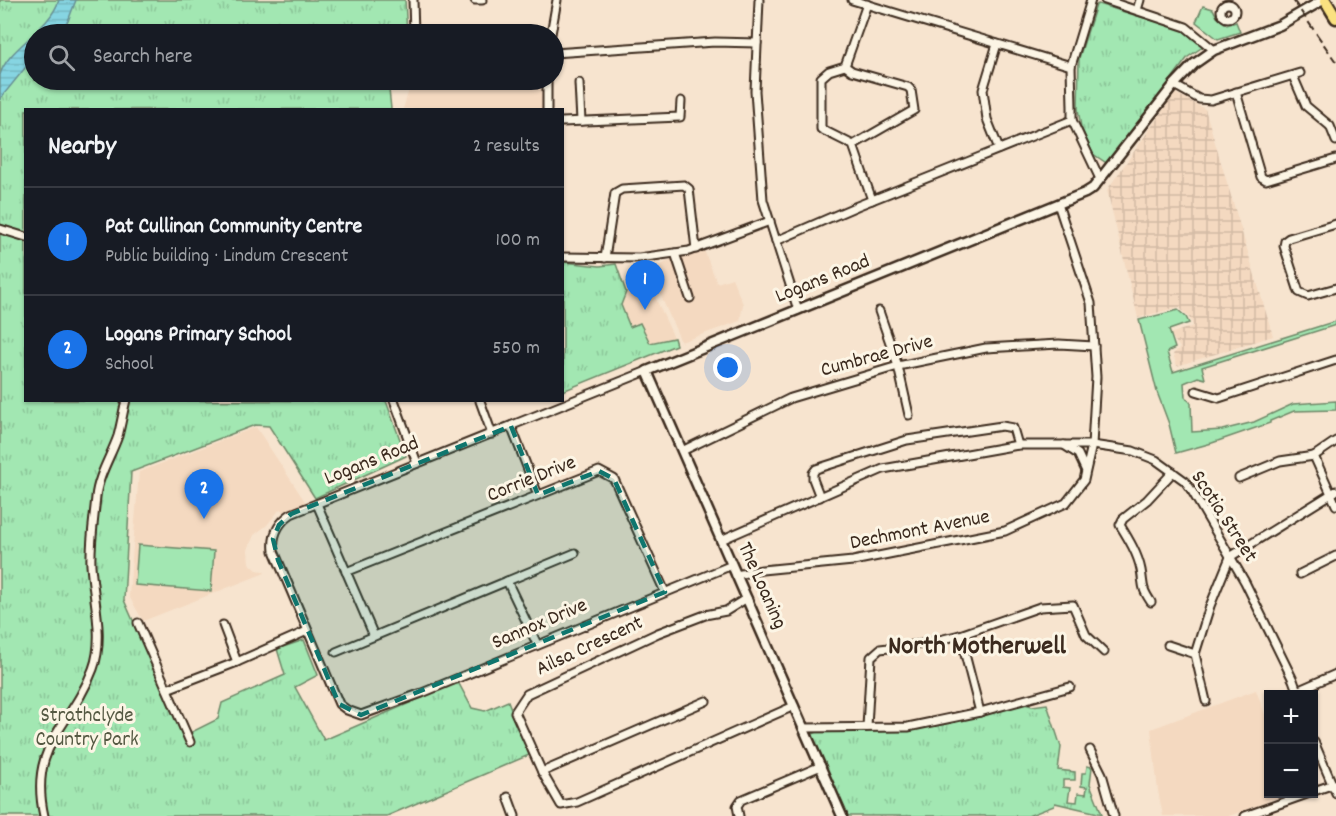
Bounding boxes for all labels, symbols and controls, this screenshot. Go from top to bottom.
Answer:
search box [24,24,564,90]
icon: search [45,41,78,74]
text: Search here [93,42,192,73]
text: Nearby [48,129,116,166]
text: 2 results [473,133,540,161]
text: Pat Cullinan Community Centre [105,212,362,243]
text: 1 [65,227,70,255]
text: 100 m [496,227,540,255]
text: Public building · Lindum Crescent [105,243,348,271]
street label: Logans Road [771,247,875,313]
pin: 1 [626,260,664,310]
text: Logans Primary School [105,320,291,351]
street label: Cumbrae Drive [818,328,936,386]
text: 2 [63,335,72,363]
text: 550 m [492,335,540,363]
text: School [105,351,154,379]
your location [713,353,742,382]
street label: Logans Road [320,429,424,495]
street label: Corrie Drive [483,449,581,511]
street label: Scotia Street [1182,465,1264,569]
pin: 2 [184,470,224,519]
street label: Dechmont Avenue [848,503,992,559]
street label: The Loaning [729,538,793,634]
street label: Sannox Drive [488,591,592,659]
street label: Ailsa Crescent [531,609,649,685]
district label: North Motherwell [888,628,1067,667]
map controls [1264,690,1318,798]
button: + [1264,690,1318,744]
park label: Strathclyde Country Park [35,702,139,756]
button: − [1264,744,1318,798]

